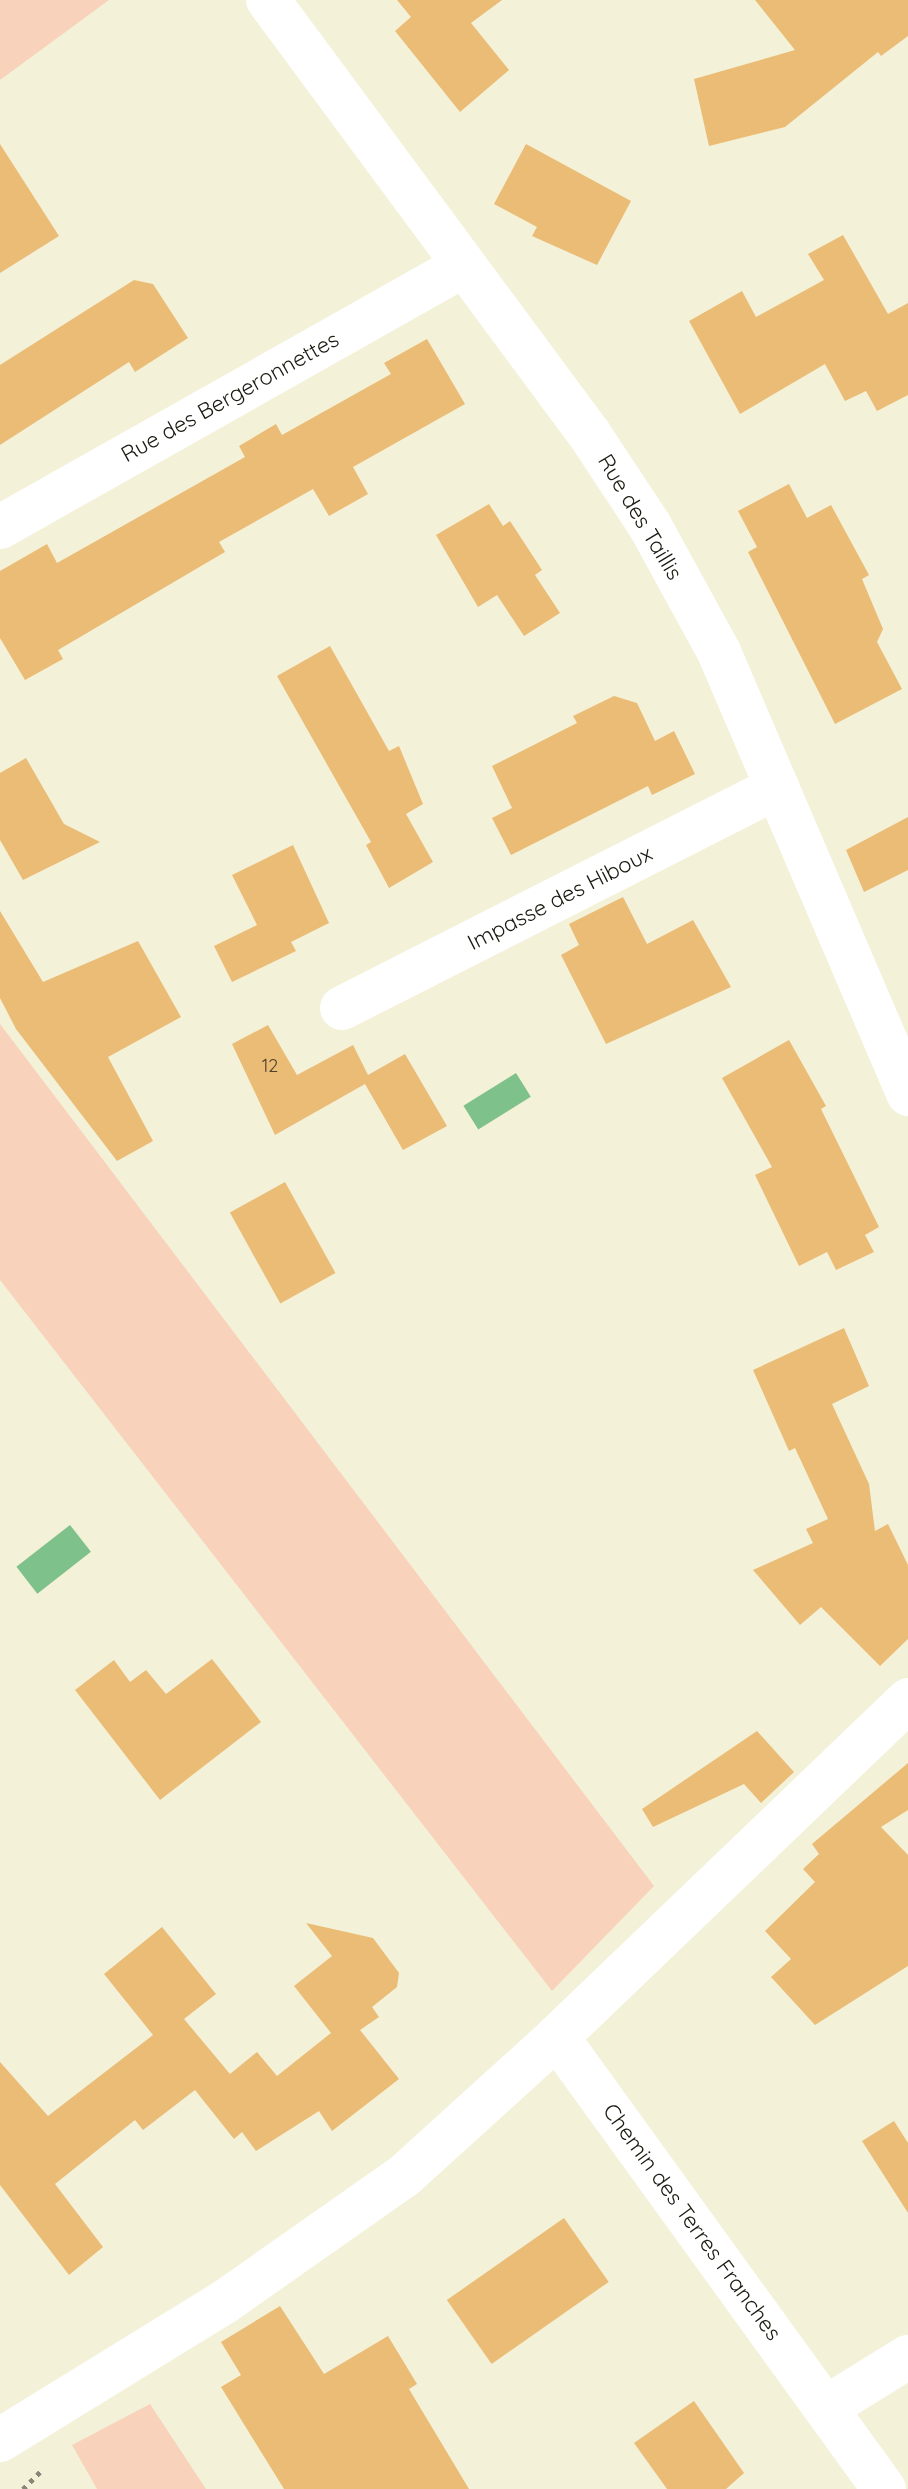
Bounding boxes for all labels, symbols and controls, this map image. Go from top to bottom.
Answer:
street label: Rue des Bergeronnettes [117,326,343,468]
street label: Rue des Taillis [592,449,688,585]
street label: Impasse des Hiboux [463,840,657,956]
house number: 12 [262,1055,278,1077]
street label: Chemin des Terres Franches [597,2098,787,2346]

